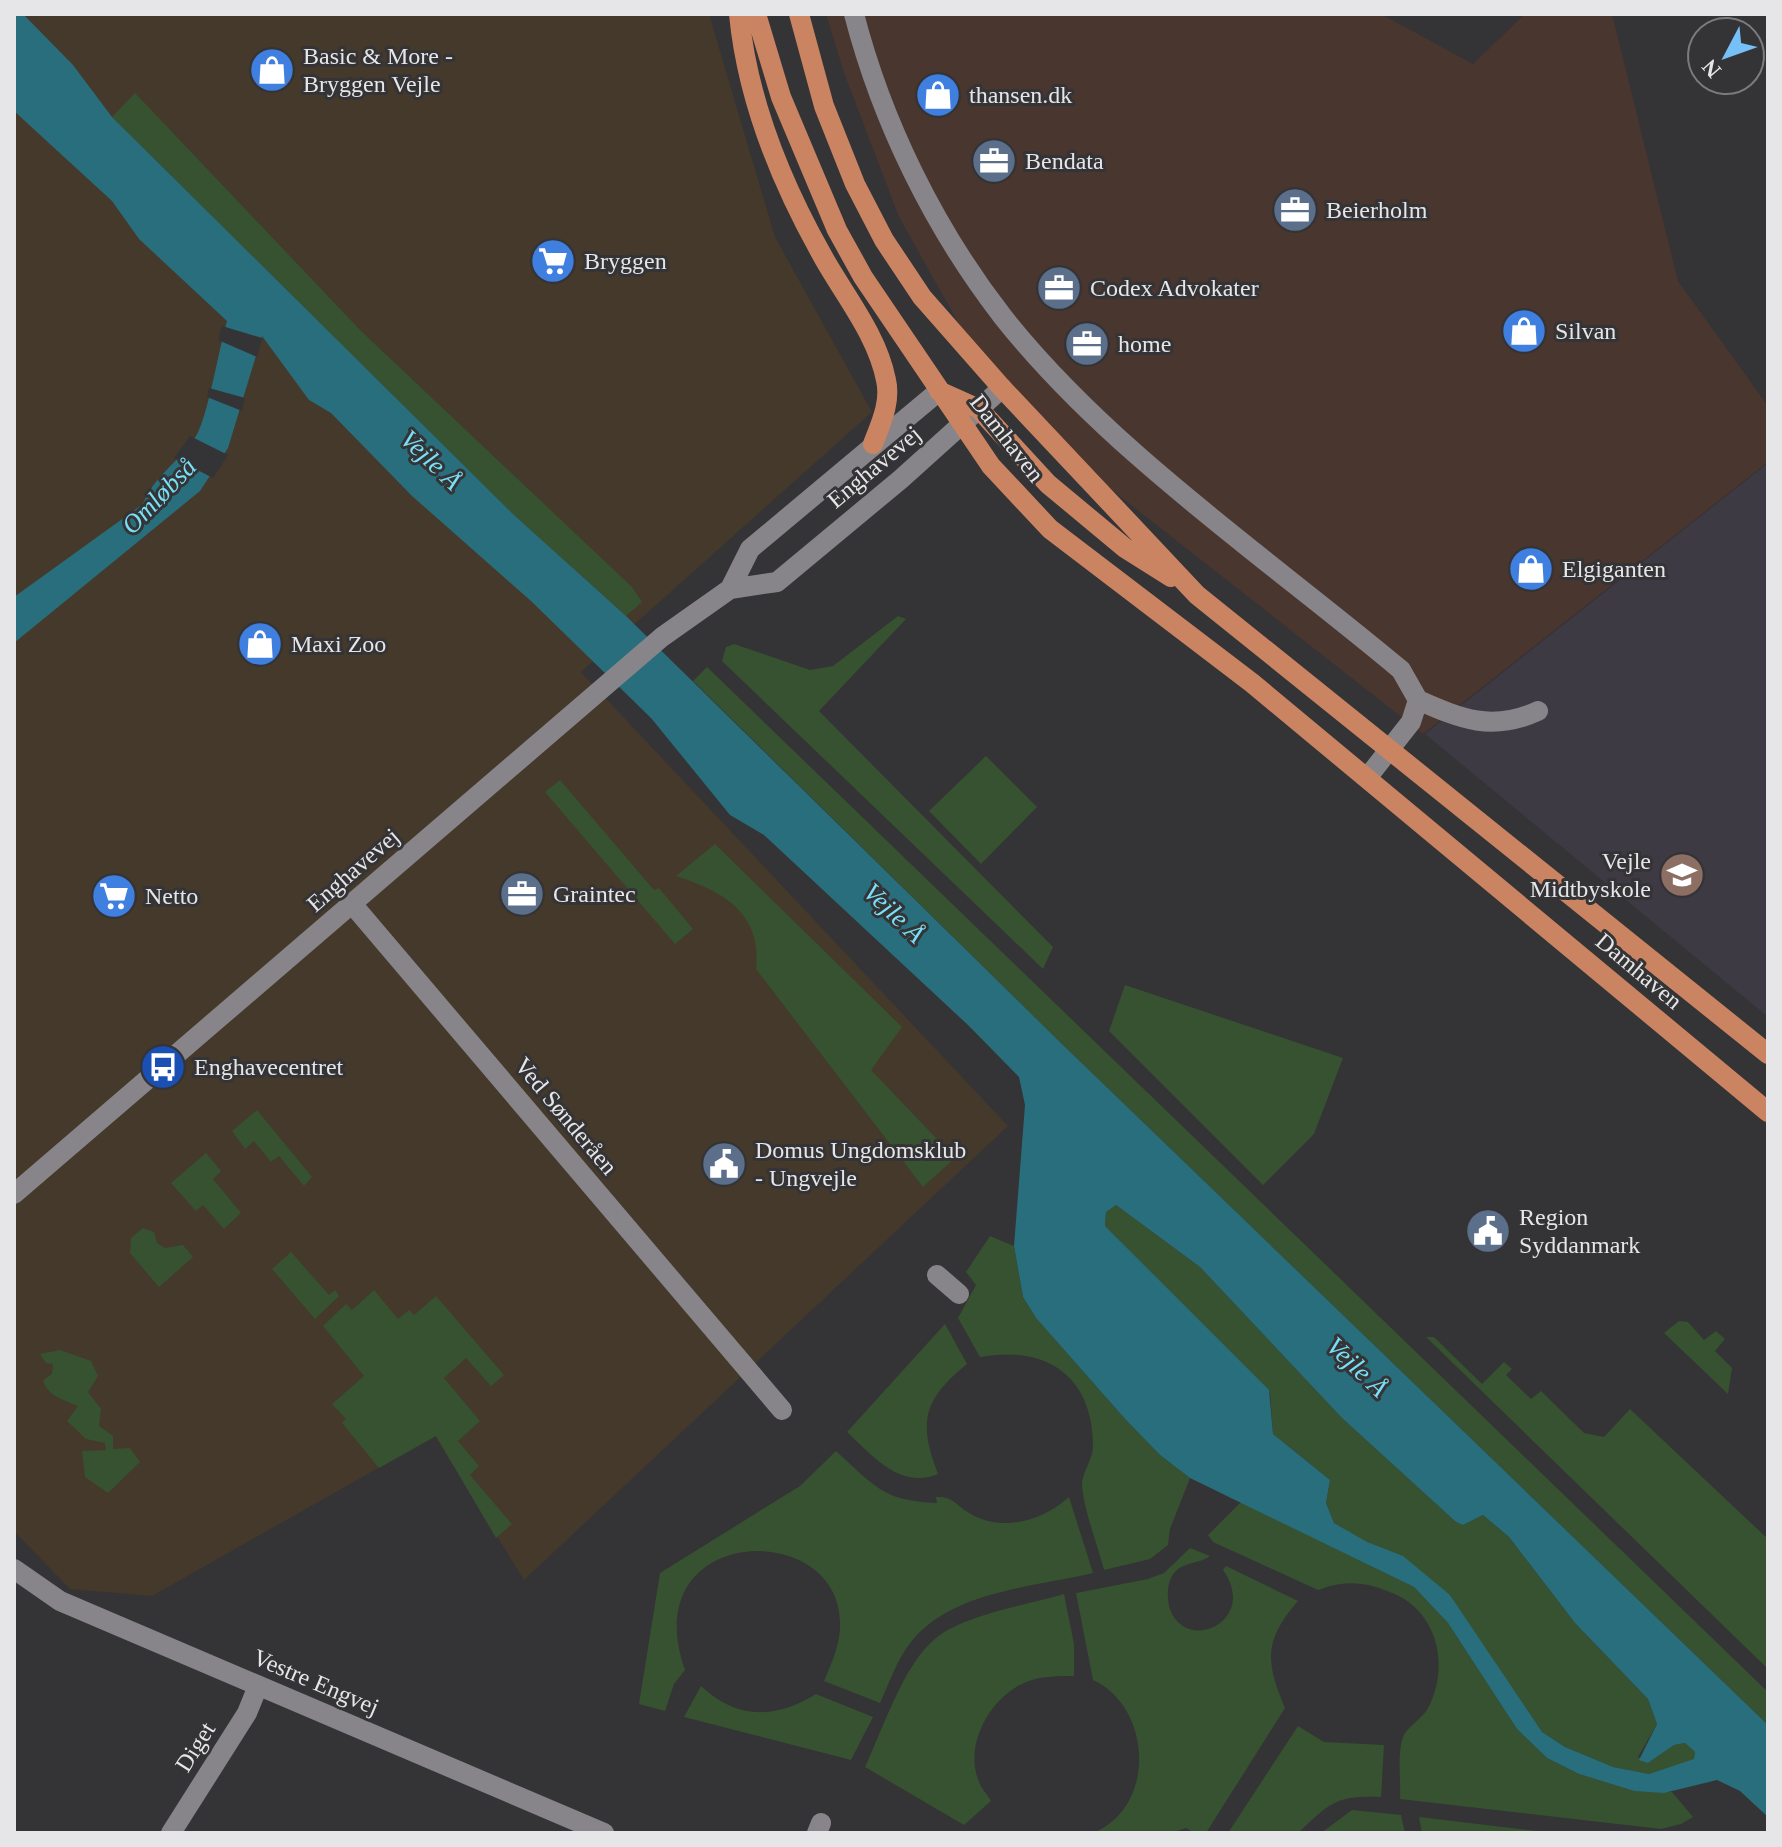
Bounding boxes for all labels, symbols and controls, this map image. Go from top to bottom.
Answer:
north arrow [1686,16,1766,96]
place label: Basic & More - Bryggen Vejle [303,43,453,97]
shop icon: Basic & More - Bryggen Vejle [248,46,296,94]
text: N [1697,55,1726,83]
shop icon: thansen.dk [914,71,962,119]
place label: thansen.dk [969,82,1072,108]
office icon: Bendata [970,137,1018,185]
place label: Bendata [1025,148,1104,174]
office icon: Beierholm [1271,186,1319,234]
place label: Beierholm [1326,197,1428,223]
supermarket icon: Bryggen [529,237,577,285]
place label: Bryggen [584,248,667,274]
office icon: Codex Advokater [1035,264,1083,312]
place label: Codex Advokater [1090,275,1259,301]
shop icon: Silvan [1500,307,1548,355]
place label: Silvan [1555,318,1616,344]
office icon: home [1063,320,1111,368]
place label: home [1118,331,1171,357]
street label: Damhaven [965,389,1049,487]
street label: Enghavevej [822,421,926,513]
water label: Vejle Å [395,424,467,496]
water label: Omløbså [116,452,202,540]
shop icon: Elgiganten [1507,545,1555,593]
place label: Elgiganten [1562,556,1666,582]
shop icon: Maxi Zoo [236,620,284,668]
place label: Maxi Zoo [291,631,386,657]
street label: Enghavevej [302,823,404,917]
place label: Vejle Midtbyskole [1530,848,1651,902]
school or university icon: Vejle Midtbyskole [1658,851,1706,899]
office icon: Graintec [498,870,546,918]
supermarket icon: Netto [90,872,138,920]
water label: Vejle Å [858,877,930,949]
place label: Graintec [553,881,636,907]
place label: Netto [145,883,198,909]
street label: Damhaven [1591,928,1687,1014]
bus stop icon: Enghavecentret [139,1043,187,1091]
street label: Ved Sønderåen [510,1052,622,1180]
place label: Enghavecentret [194,1054,344,1080]
place label: Domus Ungdomsklub - Ungvejle [755,1137,966,1191]
public building icon: Domus Ungdomsklub - Ungvejle [700,1140,748,1188]
place label: Region Syddanmark [1519,1204,1640,1258]
public building icon: Region Syddanmark [1464,1207,1512,1255]
water label: Vejle Å [1321,1331,1393,1403]
street label: Vestre Engvej [249,1644,383,1720]
street label: Diget [170,1717,220,1777]

